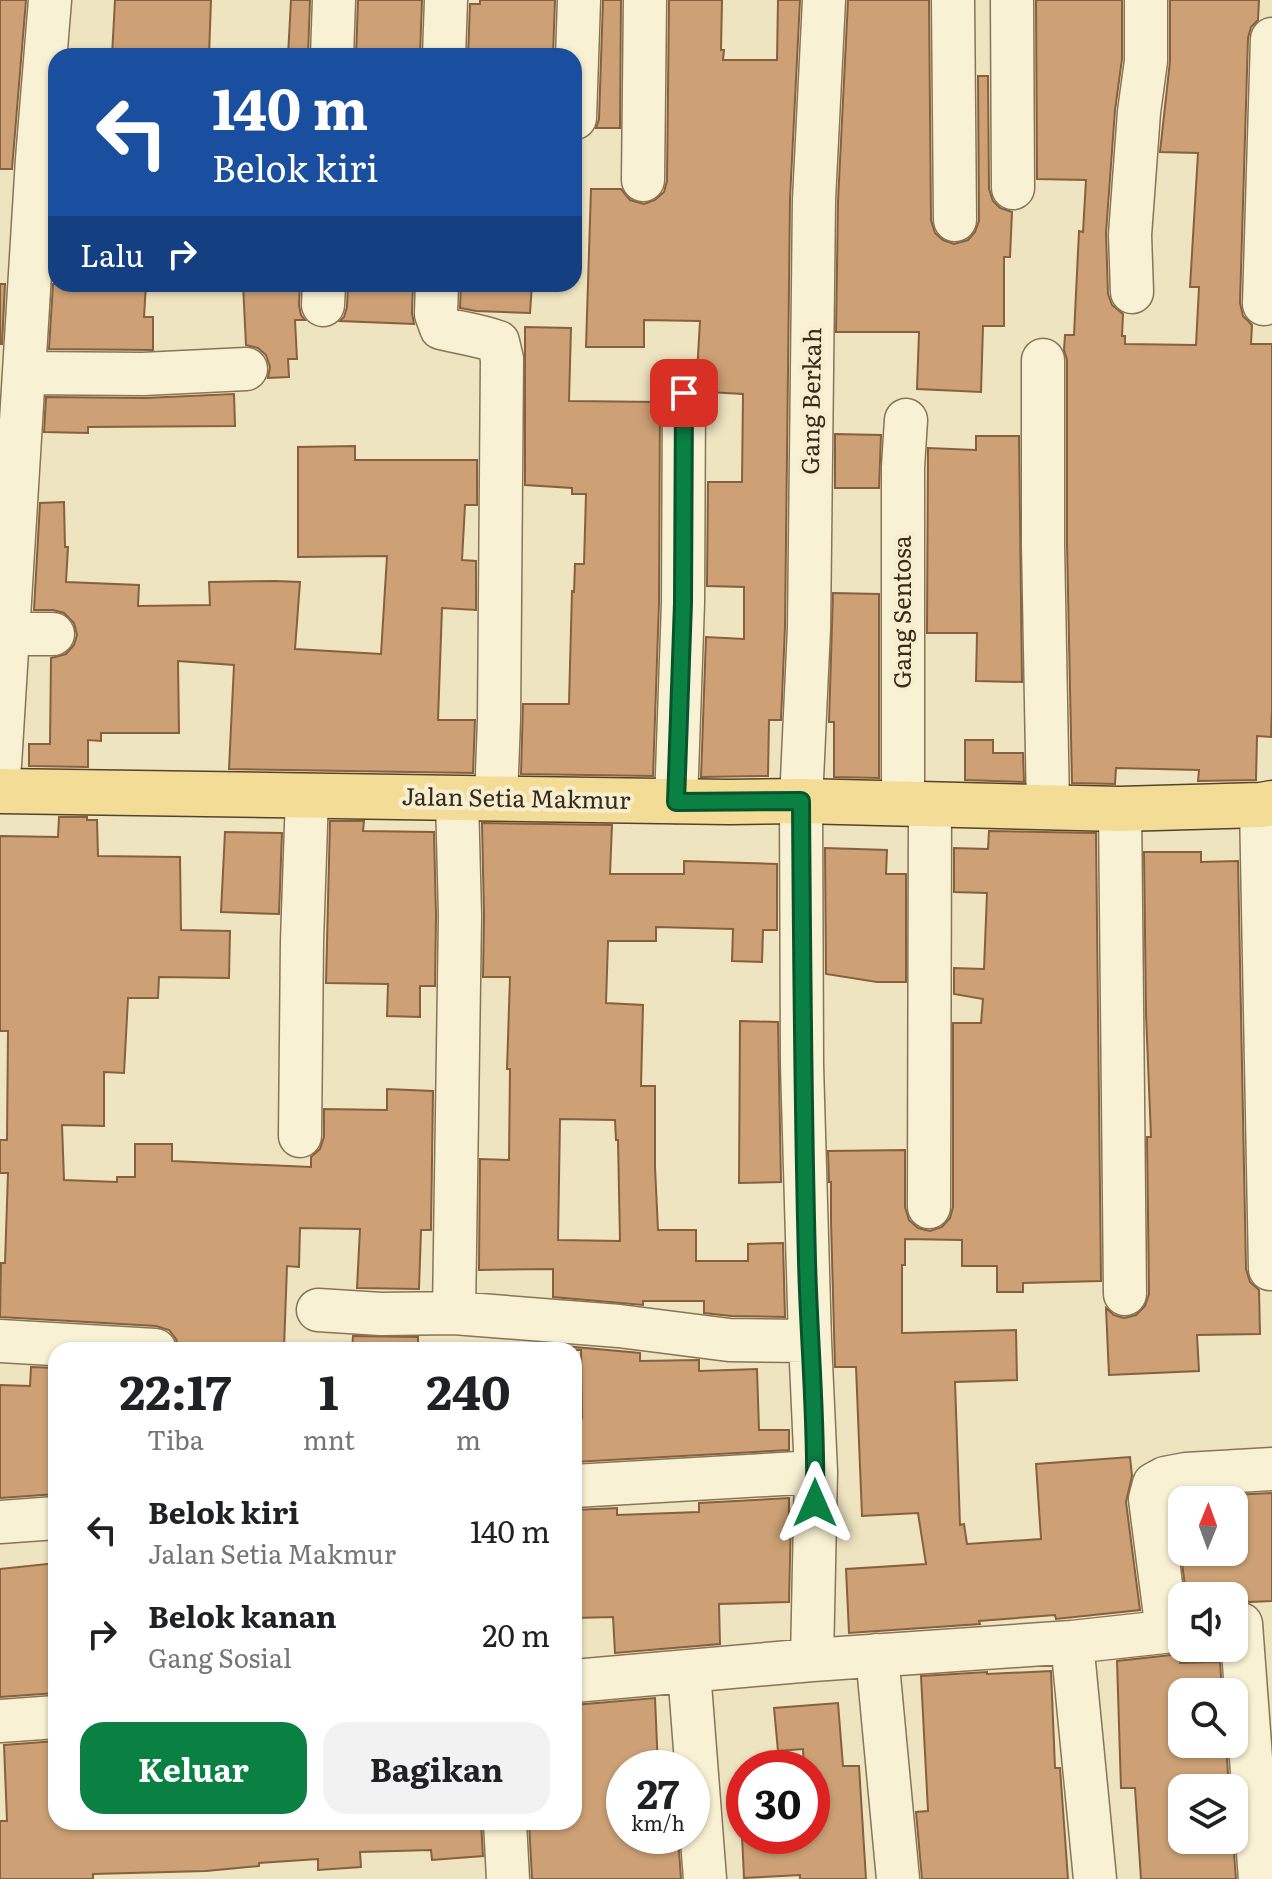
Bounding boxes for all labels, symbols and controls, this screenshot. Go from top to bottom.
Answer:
text: 140 m [212,64,368,147]
icon: left [80,80,184,184]
text: Belok kiri [212,140,378,193]
text: Lalu [80,232,144,276]
icon: right [160,232,204,276]
street label: Gang Berkah [791,327,828,475]
pin [650,359,718,427]
icon: arrive [662,371,706,415]
street label: Gang Sentosa [883,535,918,689]
street label: Jalan Setia Makmur [401,777,631,816]
text: 22:17 [119,1354,231,1425]
text: 1 [319,1354,339,1425]
text: 240 [426,1354,511,1425]
text: Tiba [147,1419,204,1458]
text: mnt [303,1419,355,1458]
text: m [456,1419,481,1458]
position arrow [773,1461,857,1545]
north arrow [1168,1486,1248,1566]
map controls [1168,1486,1248,1854]
text: Belok kiri [148,1489,299,1533]
icon: left [80,1508,124,1552]
text: 140 m [470,1508,550,1552]
text: Jalan Setia Makmur [148,1533,396,1572]
button: sound [1168,1582,1248,1662]
text: Belok kanan [148,1593,337,1637]
icon: right [80,1612,124,1656]
text: 20 m [482,1612,550,1656]
text: Gang Sosial [148,1637,292,1676]
button: search [1168,1678,1248,1758]
button: Keluar [80,1722,307,1814]
button: Bagikan [323,1722,550,1814]
speed limit sign: 30 [726,1750,830,1854]
text: 27 [637,1762,679,1821]
button: layers [1168,1774,1248,1854]
text: km/h [631,1807,685,1837]

